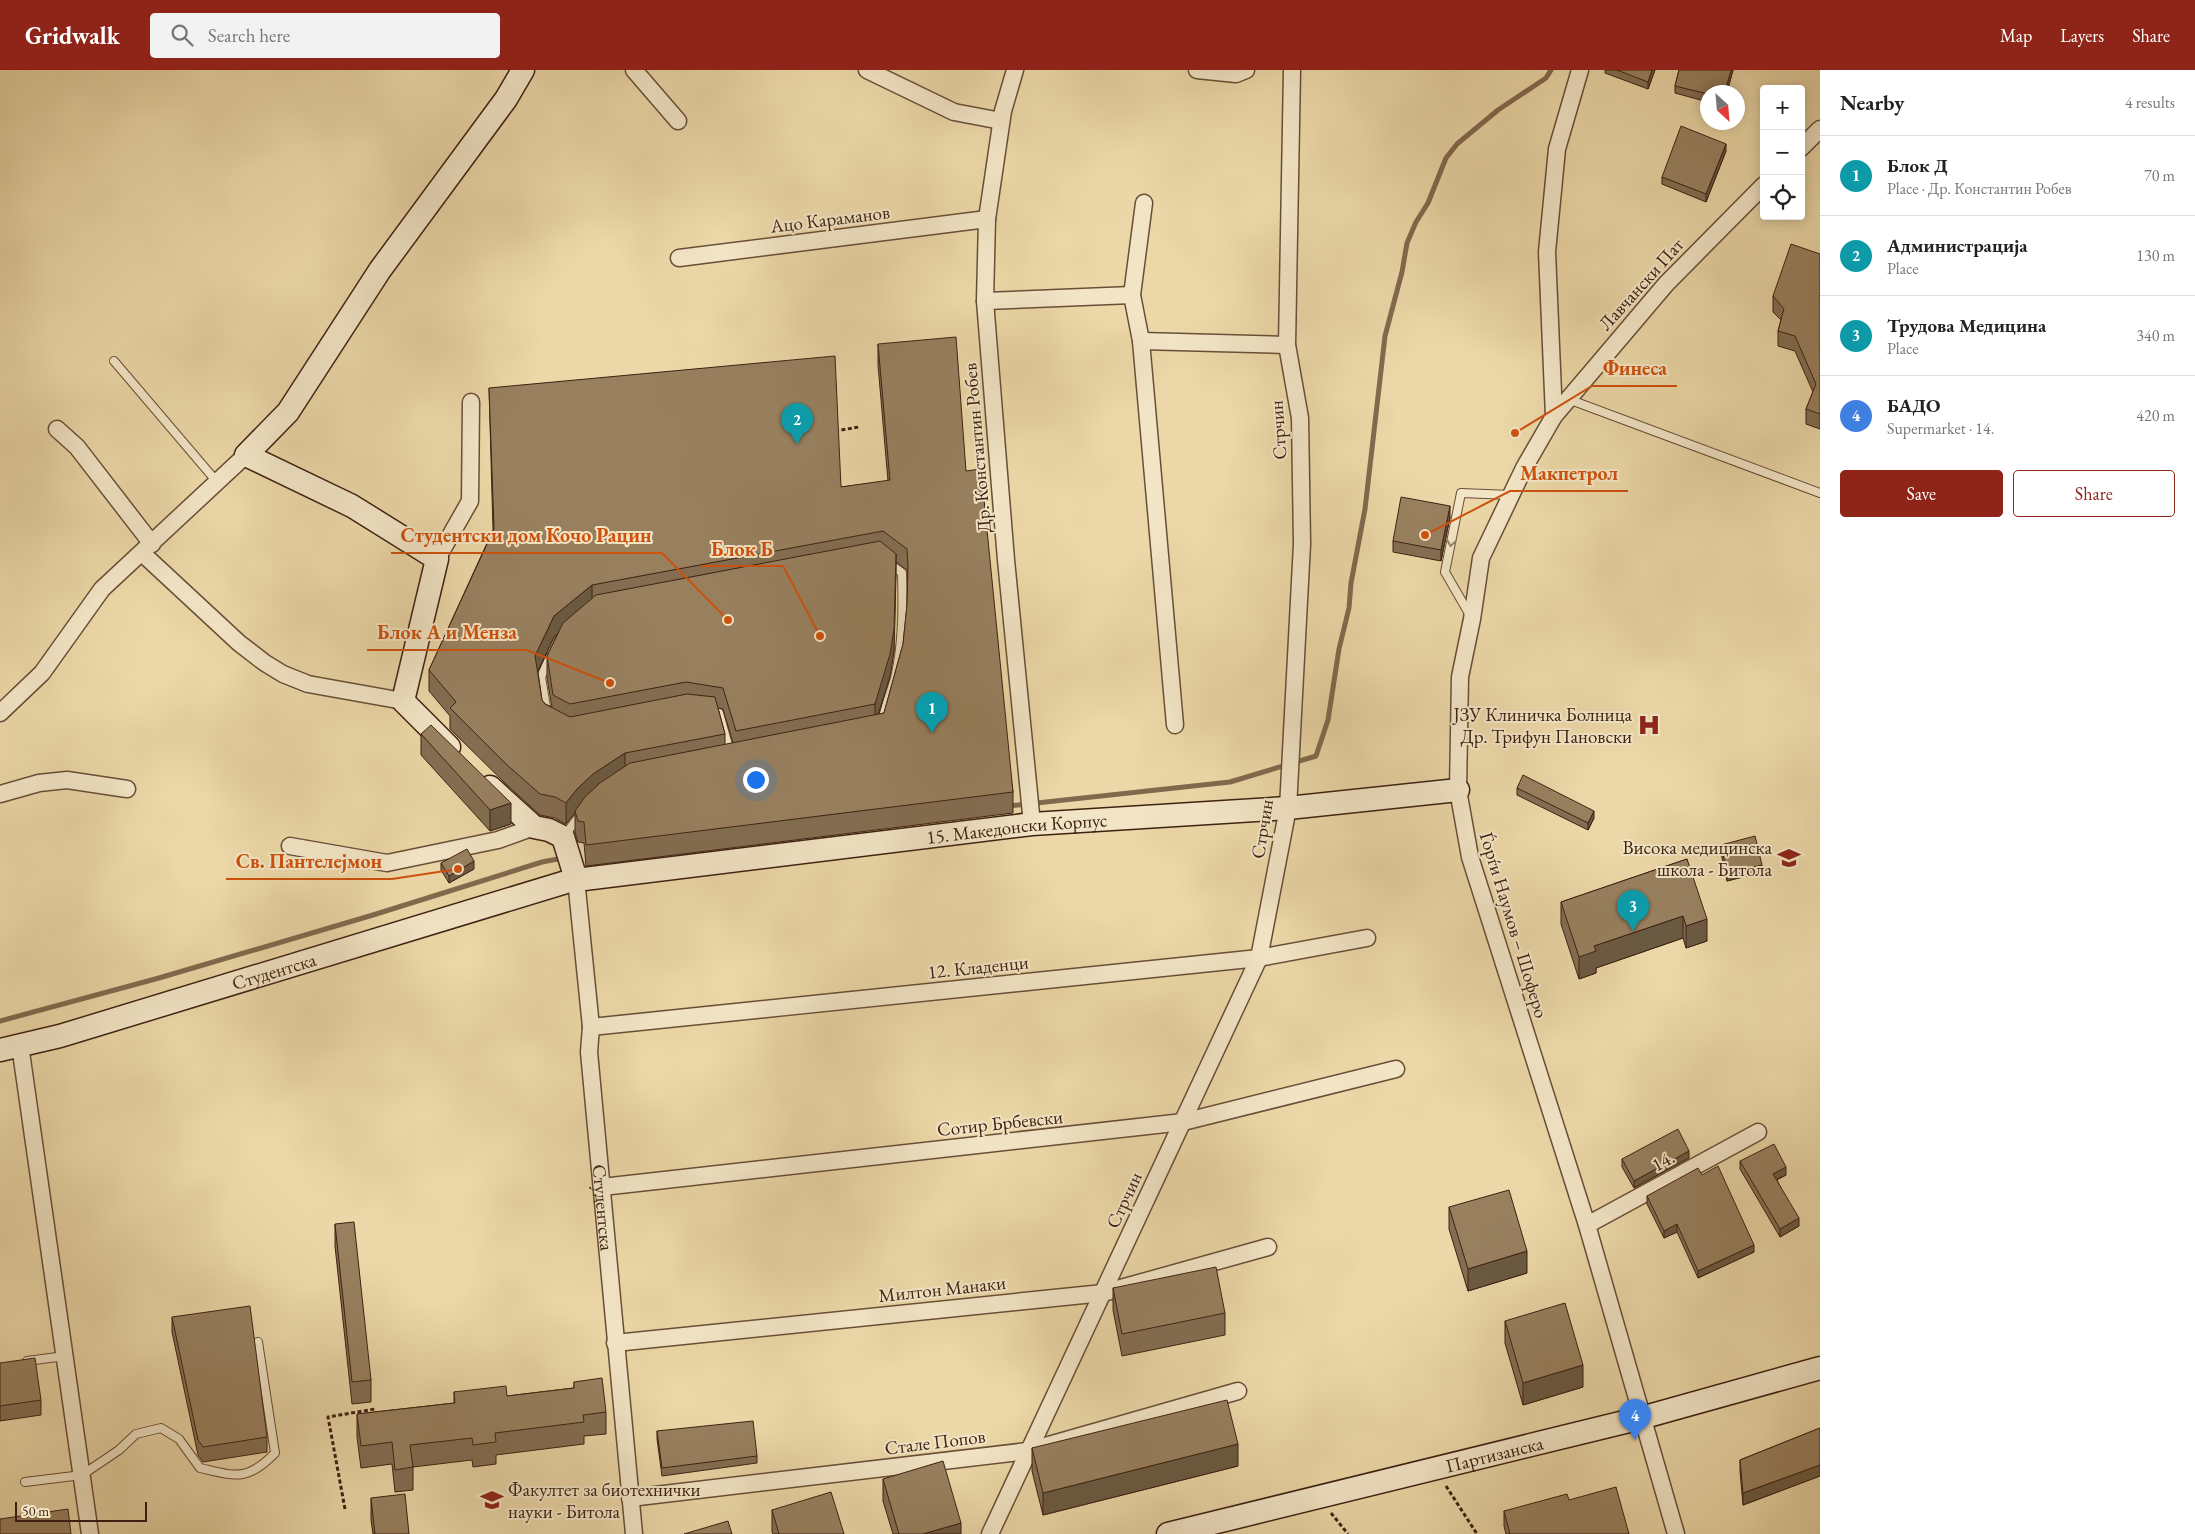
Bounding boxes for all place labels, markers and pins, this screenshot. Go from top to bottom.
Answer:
callout: Финеса [1592,351,1677,386]
pin: 2 [781,403,813,444]
callout: Макпетрол [1510,456,1628,491]
callout: Студентски дом Кочо Рацин [391,518,662,553]
callout: Блок Б [701,531,783,566]
callout: Блок А и Менза [367,615,527,650]
pin: 1 [916,692,948,733]
place label: ЈЗУ Клиничка Болница Др. Трифун Пановски [1451,702,1632,749]
hospital icon: ЈЗУ Клиничка Болница Др. Трифун Пановски [1636,712,1662,738]
place label: Висока медицинска школа - Битола [1622,835,1772,882]
callout: Св. Пантелејмон [226,844,392,879]
school or university icon: Висока медицинска школа - Битола [1776,845,1802,871]
pin: 3 [1617,890,1649,931]
pin: 4 [1619,1399,1651,1440]
place label: Факултет за биотехнички науки - Битола [508,1477,701,1524]
school or university icon: Факултет за биотехнички науки - Битола [479,1487,505,1513]

